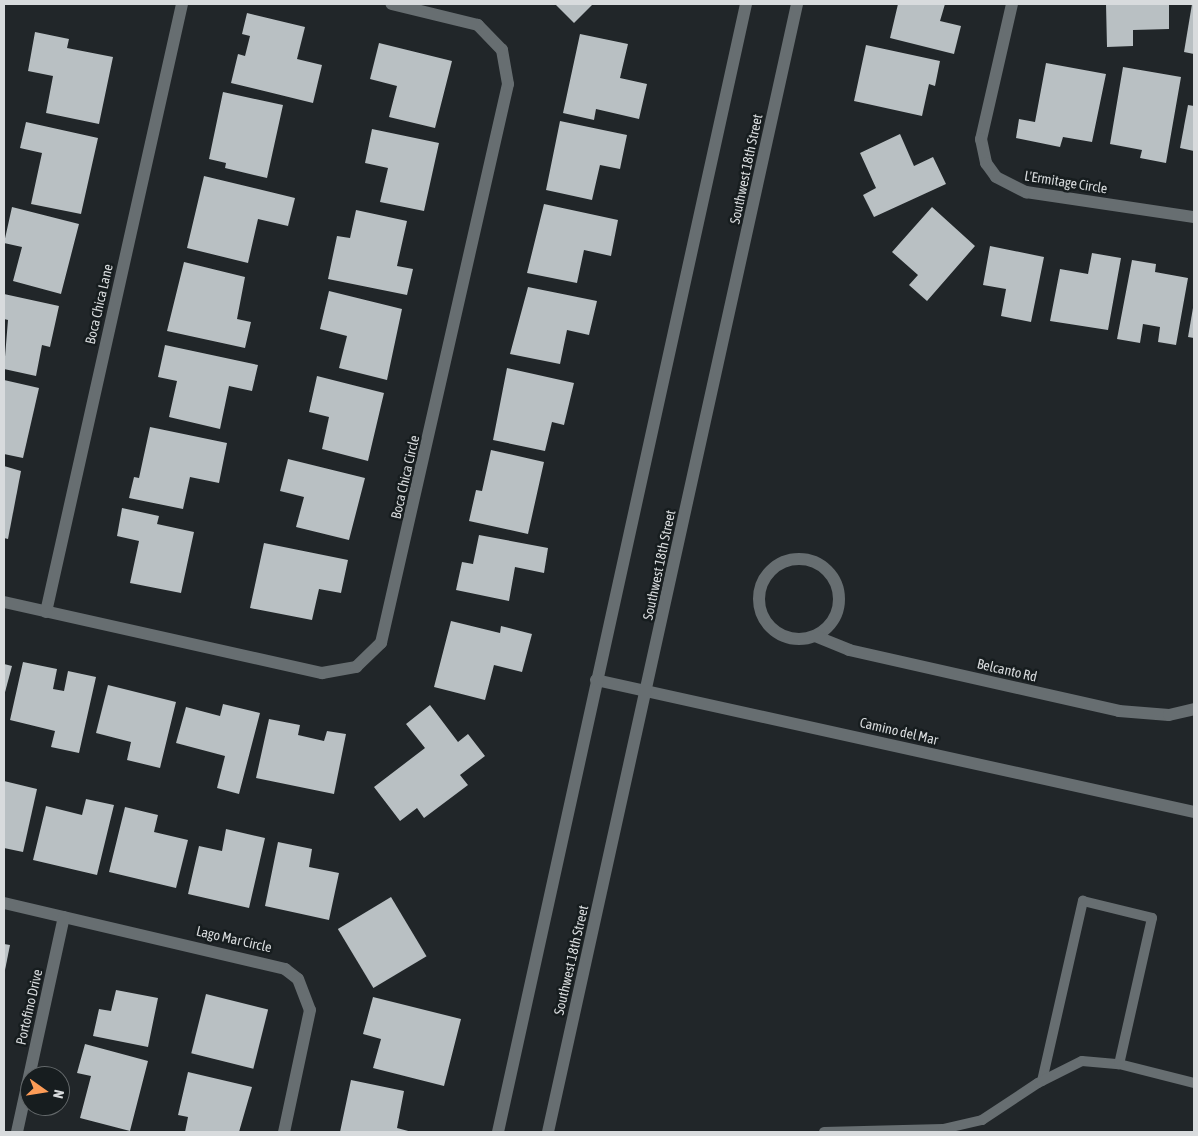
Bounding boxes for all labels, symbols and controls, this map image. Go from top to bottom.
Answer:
street label: Southwest 18th Street [726,112,766,226]
street label: L'Ermitage Circle [1023,167,1109,197]
street label: Boca Chica Lane [82,262,116,346]
street label: Boca Chica Circle [387,433,423,521]
street label: Southwest 18th Street [639,508,679,622]
street label: Belcanto Rd [975,655,1039,685]
street label: Camino del Mar [858,714,940,748]
street label: Southwest 18th Street [550,903,592,1017]
street label: Lago Mar Circle [195,922,273,956]
street label: Portofino Drive [12,967,46,1047]
north arrow [20,1066,70,1116]
text: N [50,1088,67,1100]

